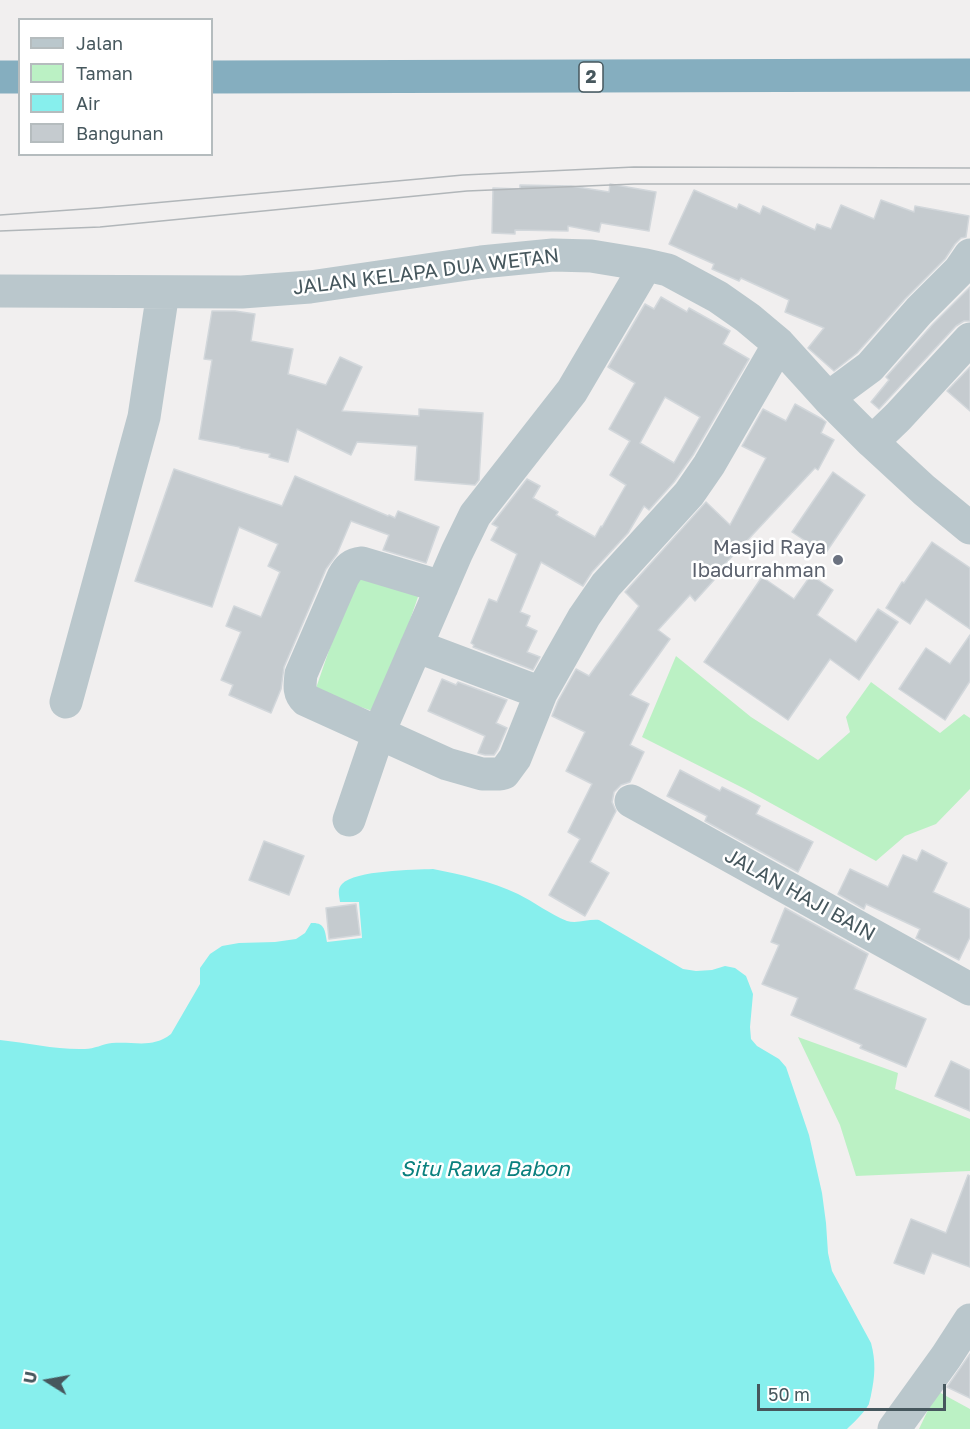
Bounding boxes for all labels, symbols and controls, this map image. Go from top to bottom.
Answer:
legend [18,18,213,156]
text: Jalan [76,32,123,54]
text: Taman [76,62,133,84]
road number: 2 [579,62,603,92]
text: Air [76,92,100,114]
text: Bangunan [76,122,164,144]
street label: JALAN KELAPA DUA WETAN [291,244,561,300]
place label: Masjid Raya Ibadurrahman [691,536,826,583]
marker: Masjid Raya Ibadurrahman [831,553,845,567]
street label: JALAN HAJI BAIN [720,844,880,946]
water label: Situ Rawa Babon [400,1156,570,1182]
north arrow [18,1351,78,1411]
text: U [19,1370,41,1385]
scale bar [760,1372,949,1410]
text: 50 m [768,1383,810,1405]

